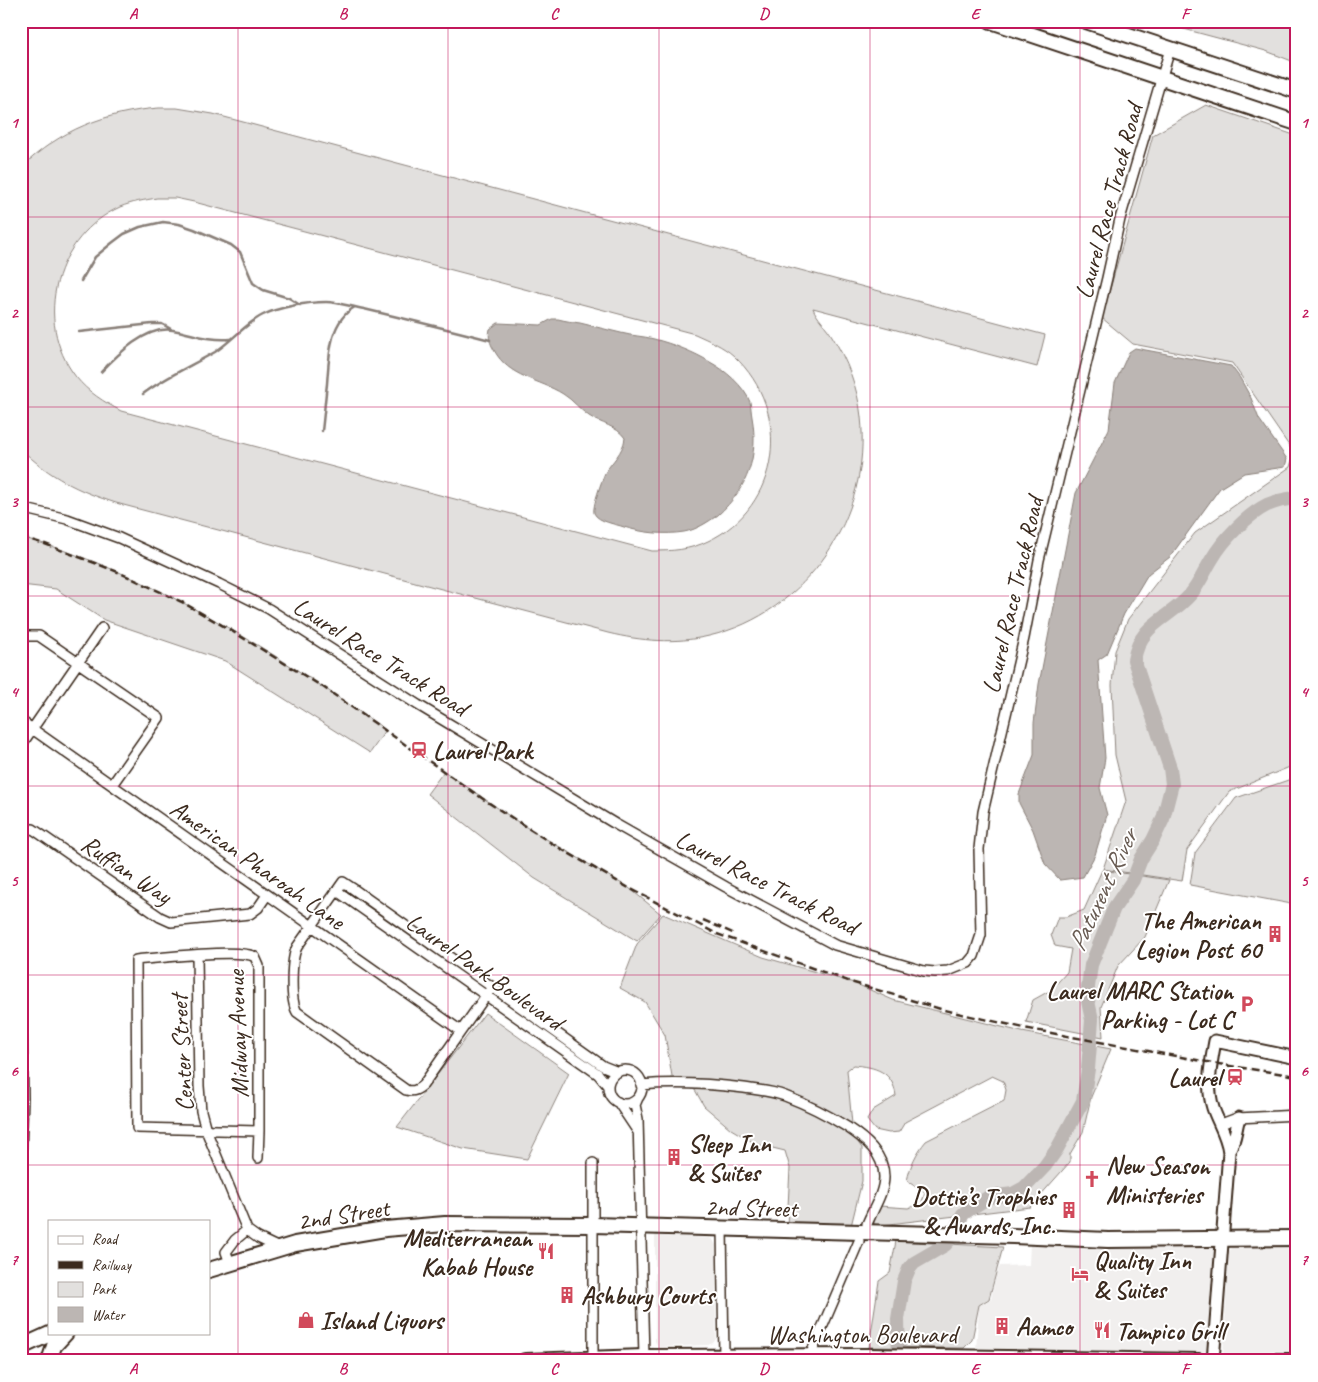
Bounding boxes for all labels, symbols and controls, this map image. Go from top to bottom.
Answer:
text: A [129,4,139,24]
text: B [339,4,349,24]
text: C [550,4,560,24]
text: D [759,4,770,24]
text: E [971,4,982,24]
text: F [1181,4,1192,24]
street label: Laurel Race Track Road [1068,96,1151,302]
text: 1 [10,113,19,133]
text: 1 [1300,113,1309,133]
text: 2 [10,303,19,323]
text: 2 [1300,303,1309,323]
street label: Laurel Race Track Road [975,490,1052,696]
text: 3 [10,492,19,512]
text: 3 [1300,492,1309,512]
street label: Laurel Race Track Road [287,590,477,726]
text: 4 [10,682,19,702]
text: 4 [1300,682,1309,702]
place label: Laurel Park [433,735,535,767]
station icon: Laurel Park [409,740,429,760]
street label: American Pharoah Lane [164,793,352,938]
water label: Patuxent River [1060,820,1147,956]
street label: Laurel Race Track Road [670,823,867,944]
street label: Ruffian Way [75,828,179,913]
text: 5 [11,871,20,891]
text: 5 [1301,871,1310,891]
place label: The American Legion Post 60 [1135,905,1264,966]
street label: Laurel Park Boulevard [400,906,572,1040]
building icon: The American Legion Post 60 [1265,924,1285,944]
street label: Midway Avenue [220,968,256,1098]
place label: Laurel MARC Station Parking - Lot C [1047,975,1237,1036]
street label: Center Street [163,990,201,1112]
parking icon: Laurel MARC Station Parking - Lot C [1237,994,1257,1014]
text: 6 [10,1061,19,1081]
text: 6 [1300,1061,1309,1081]
place label: Laurel [1168,1062,1226,1094]
station icon: Laurel [1225,1067,1245,1087]
place label: Sleep Inn & Suites [688,1128,772,1189]
building icon: Sleep Inn & Suites [664,1147,684,1167]
place label: New Season Ministeries [1106,1150,1211,1211]
church icon: New Season Ministeries [1082,1169,1102,1189]
place label: Dottie’s Trophies & Awards, Inc. [912,1181,1057,1242]
street label: 2nd Street [705,1191,800,1225]
street label: 2nd Street [295,1192,394,1238]
building icon: Dottie’s Trophies & Awards, Inc. [1059,1200,1079,1220]
legend [48,1220,210,1334]
place label: Mediterranean Kabab House [403,1222,534,1283]
text: Road [92,1230,119,1249]
restaurant icon: Mediterranean Kabab House [536,1241,556,1261]
place label: Quality Inn & Suites [1094,1245,1191,1306]
text: 7 [10,1250,19,1270]
text: 7 [1300,1250,1309,1270]
text: Railway [92,1256,133,1275]
hotel icon: Quality Inn & Suites [1070,1264,1090,1284]
text: Park [92,1280,117,1299]
place label: Ashbury Courts [581,1280,716,1312]
building icon: Ashbury Courts [557,1285,577,1305]
place label: Island Liquors [320,1305,445,1337]
text: Water [92,1306,126,1325]
shop icon: Island Liquors [296,1310,316,1330]
place label: Aamco [1016,1311,1075,1343]
place label: Tampico Grill [1116,1315,1229,1347]
building icon: Aamco [992,1316,1012,1336]
street label: Washington Boulevard [767,1319,961,1351]
restaurant icon: Tampico Grill [1092,1320,1112,1340]
text: A [129,1359,139,1379]
text: B [339,1359,349,1379]
text: C [550,1359,560,1379]
text: D [759,1359,770,1379]
text: E [971,1359,982,1379]
text: F [1181,1359,1192,1379]

